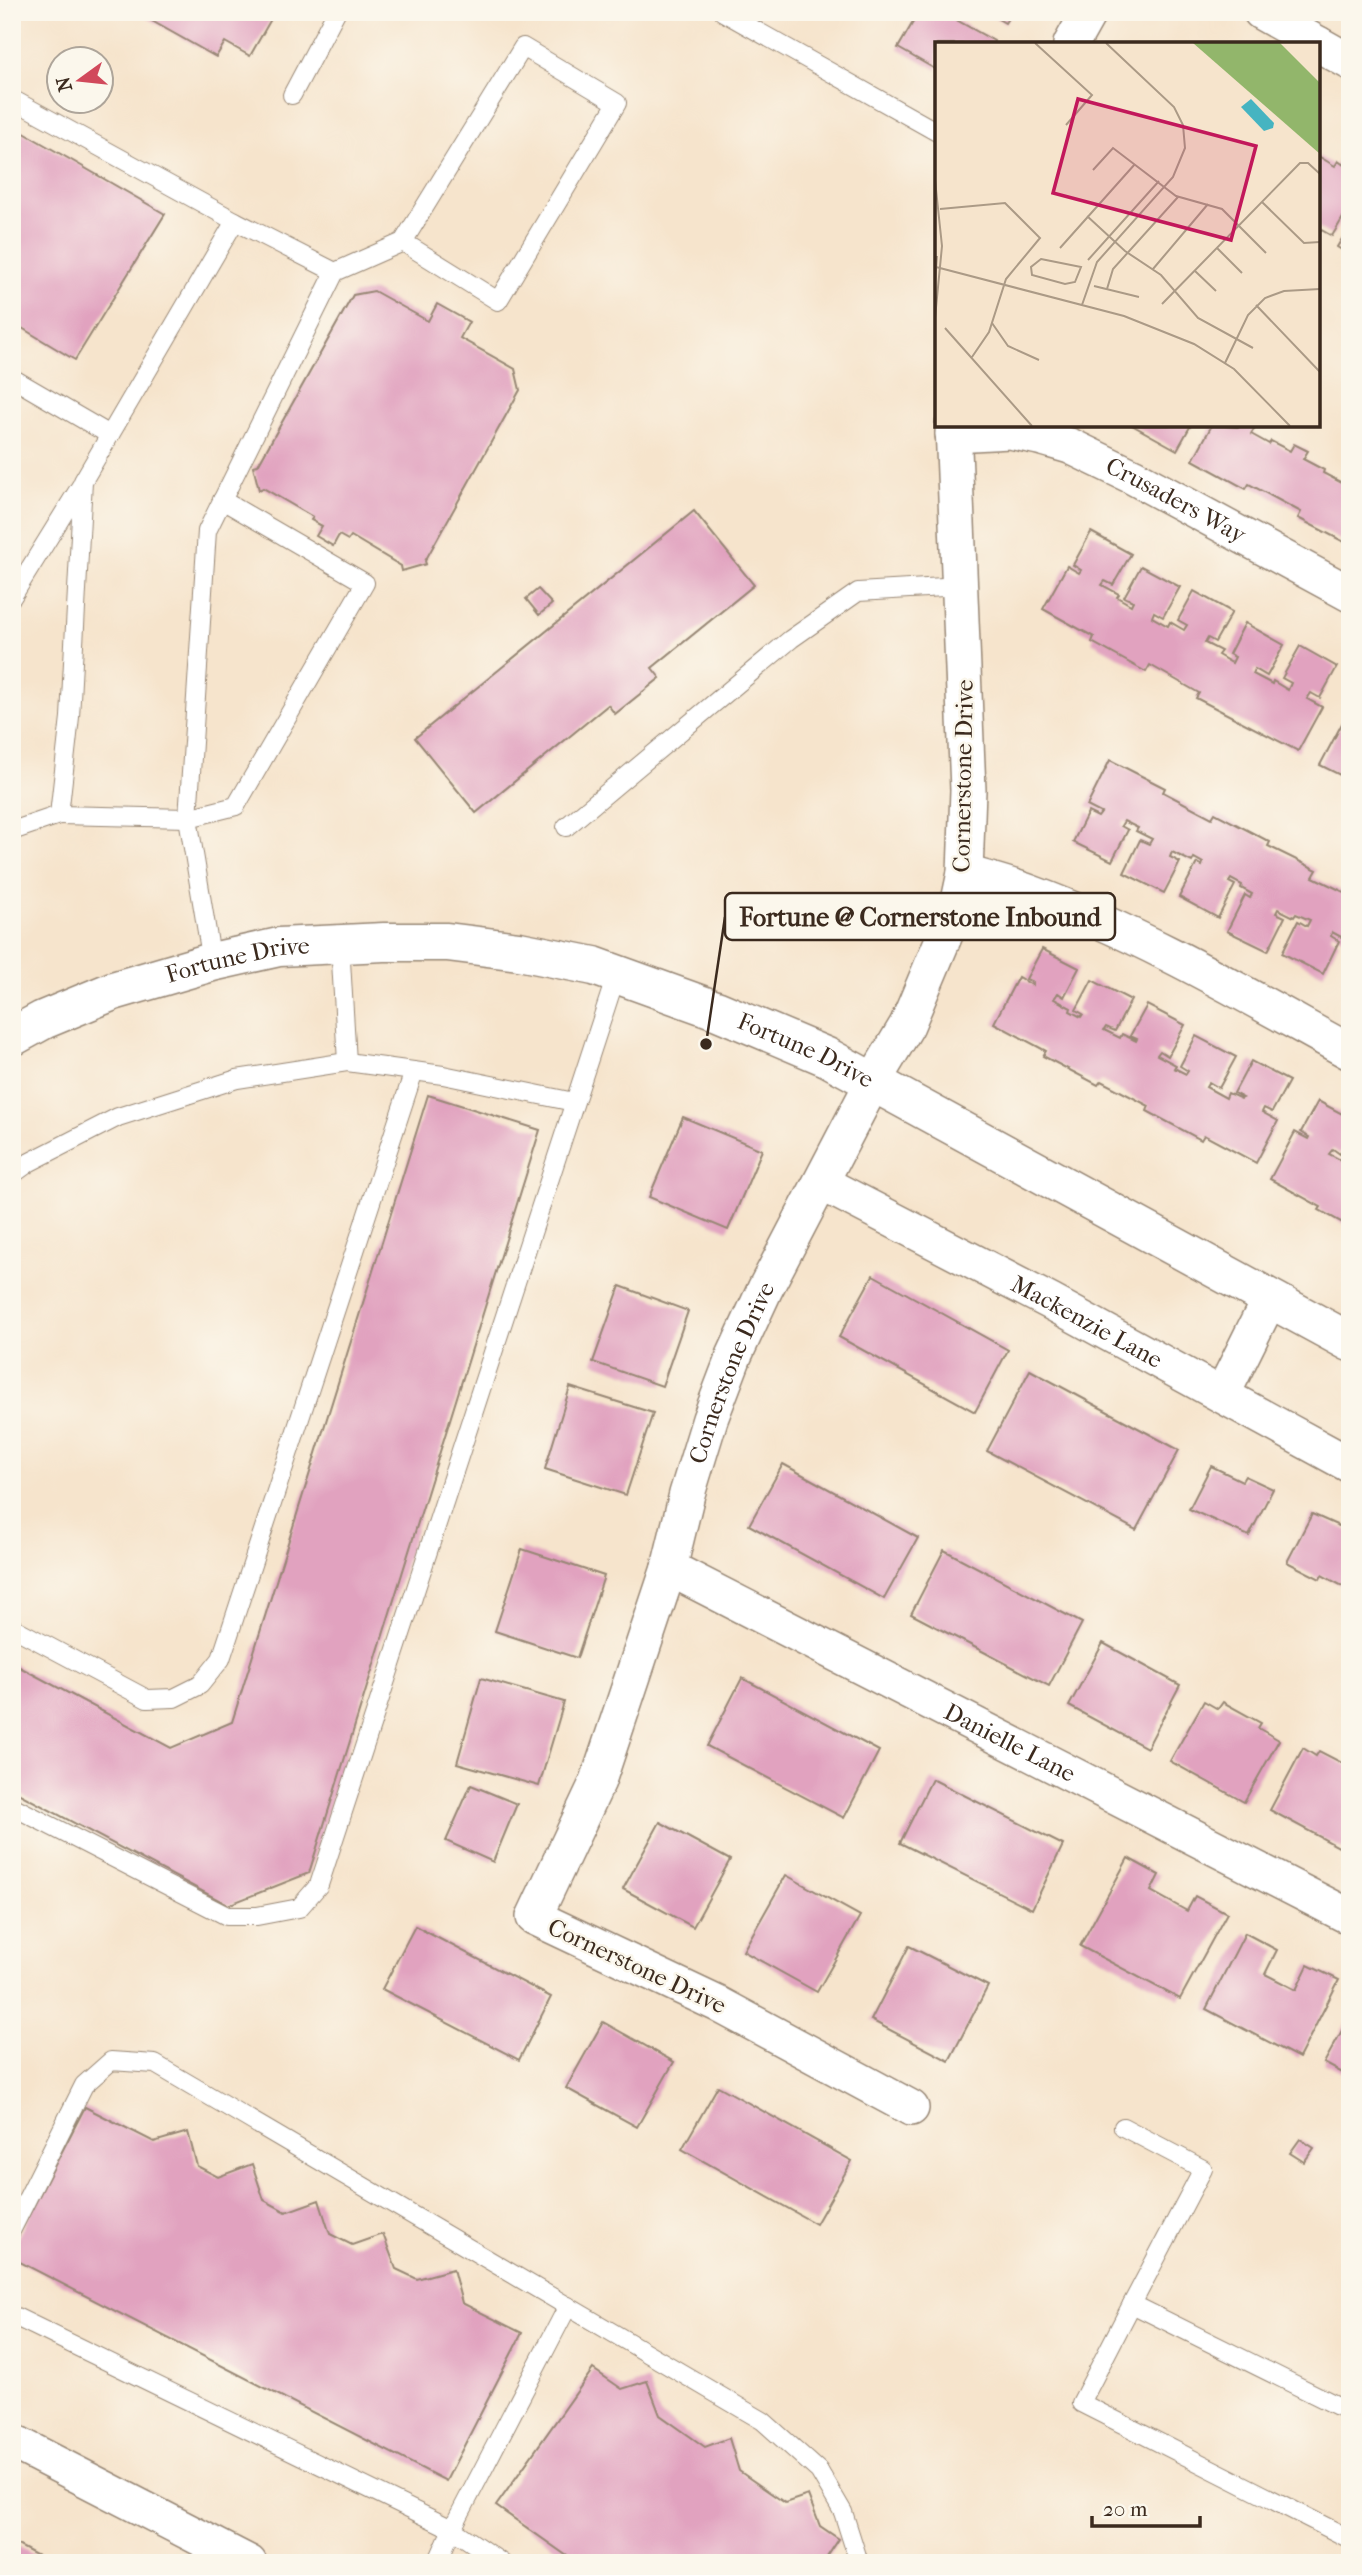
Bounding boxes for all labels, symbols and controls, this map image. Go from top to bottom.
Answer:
inset map [935,42,1320,427]
north arrow [46,46,116,116]
text: N [52,74,77,94]
street label: Crusaders Way [1101,452,1252,550]
street label: Cornerstone Drive [947,679,979,873]
callout: Fortune @ Cornerstone Inbound [725,893,1115,940]
text: Fortune @ Cornerstone Inbound [738,902,1102,933]
street label: Fortune Drive [162,932,310,989]
street label: Fortune Drive [733,1007,879,1094]
street label: Mackenzie Lane [1007,1270,1167,1374]
street label: Cornerstone Drive [683,1277,780,1467]
street label: Danielle Lane [940,1697,1080,1788]
street label: Cornerstone Drive [544,1912,731,2020]
scale bar [1092,2484,1201,2528]
text: 20 m [1103,2497,1148,2521]

